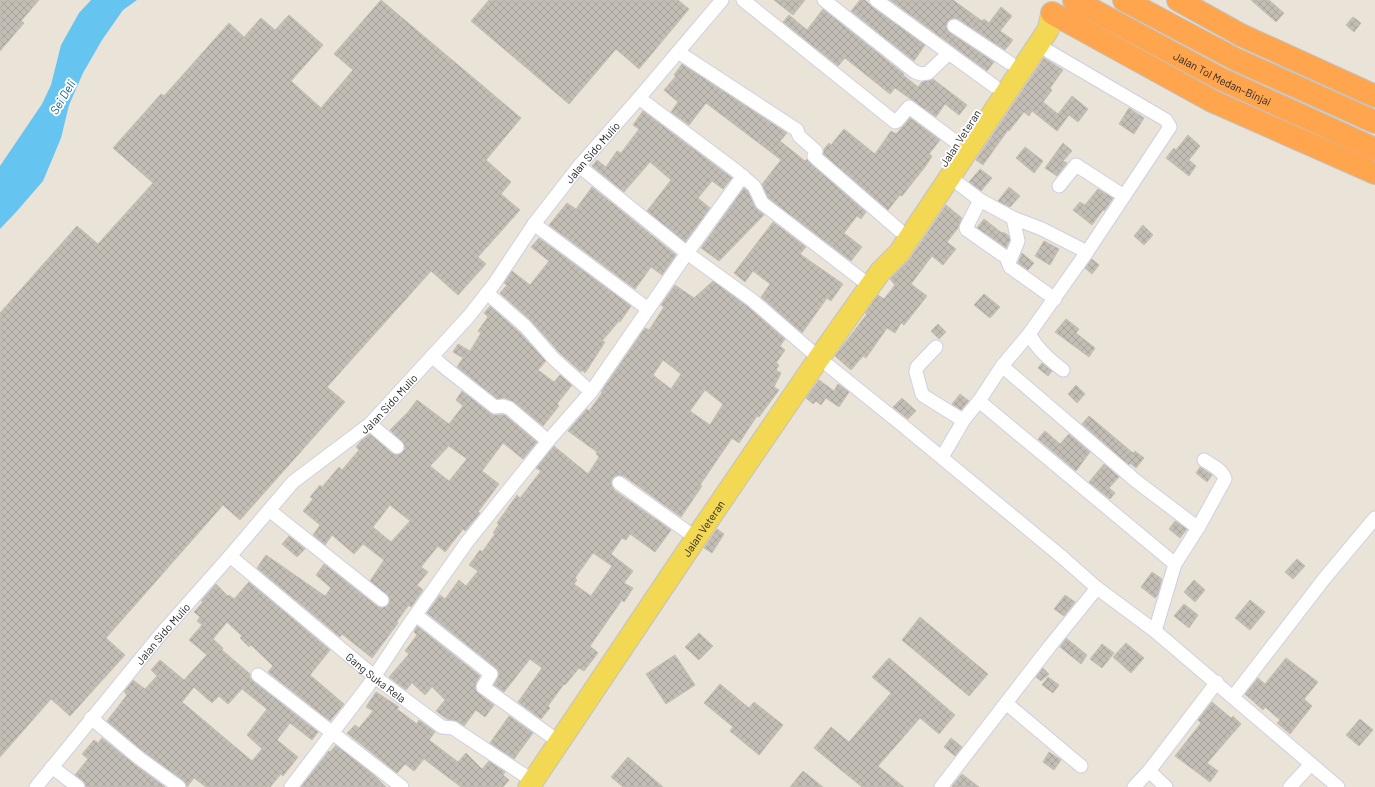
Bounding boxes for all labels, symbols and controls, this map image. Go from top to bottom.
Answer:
street label: Jalan Tol Medan–Binjai [1172,48,1274,108]
water label: Sei Deli [46,77,78,117]
street label: Jalan Veteran [937,107,983,169]
street label: Jalan Sido Mulio [562,119,622,185]
street label: Jalan Sido Mulio [358,371,419,436]
street label: Jalan Veteran [679,497,727,559]
street label: Jalan Sido Mulio [132,600,192,667]
street label: Gang Suka Rela [344,649,409,705]

